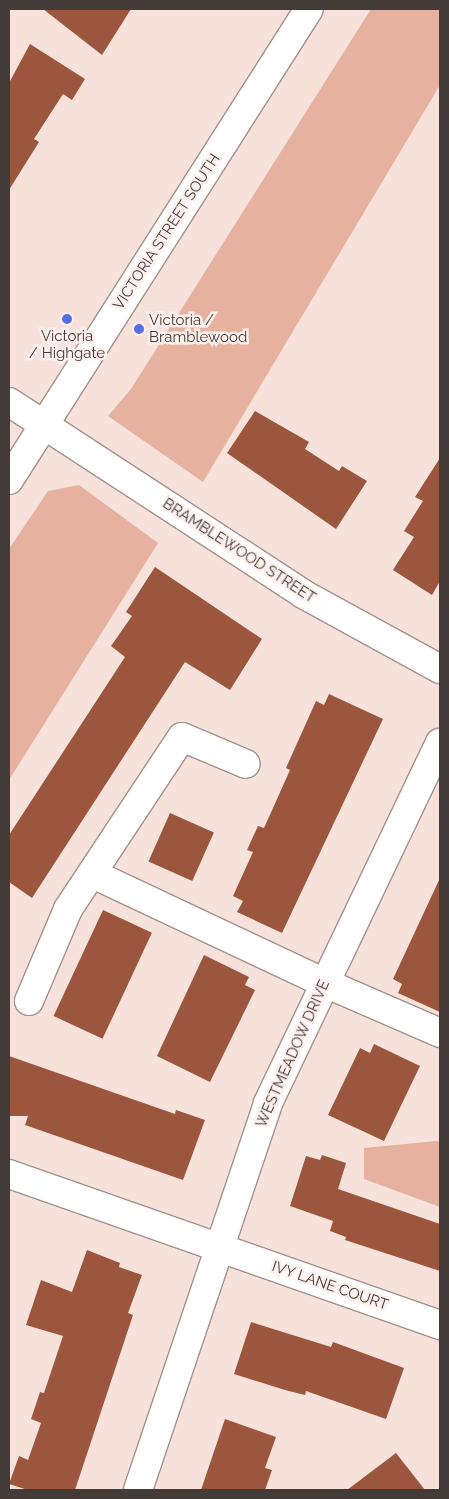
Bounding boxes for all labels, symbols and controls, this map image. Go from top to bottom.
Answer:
street label: VICTORIA STREET SOUTH [110,150,224,314]
place label: Victoria / Bramblewood [149,311,247,346]
marker: Victoria / Highgate [61,313,73,325]
marker: Victoria / Bramblewood [133,323,145,335]
place label: Victoria / Highgate [29,327,105,362]
street label: BRAMBLEWOOD STREET [159,495,319,607]
street label: WESTMEADOW DRIVE [252,977,334,1131]
street label: IVY LANE COURT [269,1258,391,1314]

